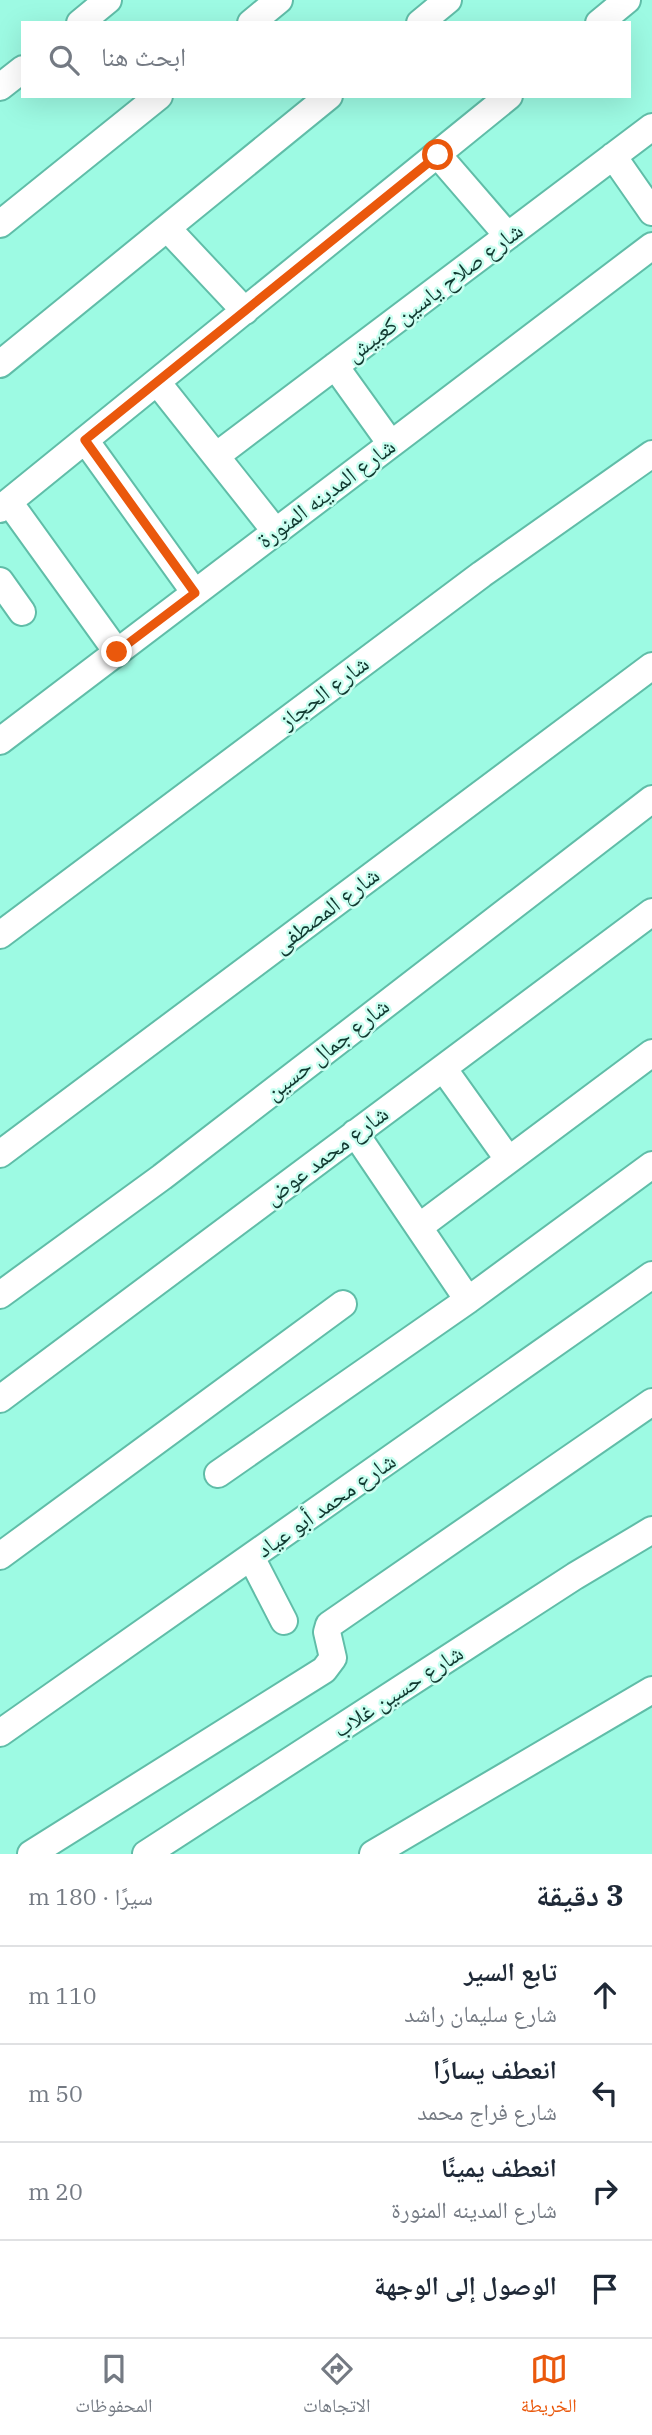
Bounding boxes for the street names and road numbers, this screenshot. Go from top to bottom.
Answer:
street label: شارع صلاح ياسين كعبيش [339,215,529,369]
street label: شارع المدينه المنورة [250,430,401,555]
street label: شارع الحجاز [272,648,375,736]
street label: شارع المصطفى [266,859,385,960]
street label: شارع جمال حسين [258,990,395,1107]
street label: شارع محمد عوض [257,1098,394,1212]
street label: شارع محمد أبو عياد [250,1445,402,1564]
street label: شارع حسين غلاب [327,1637,469,1744]

